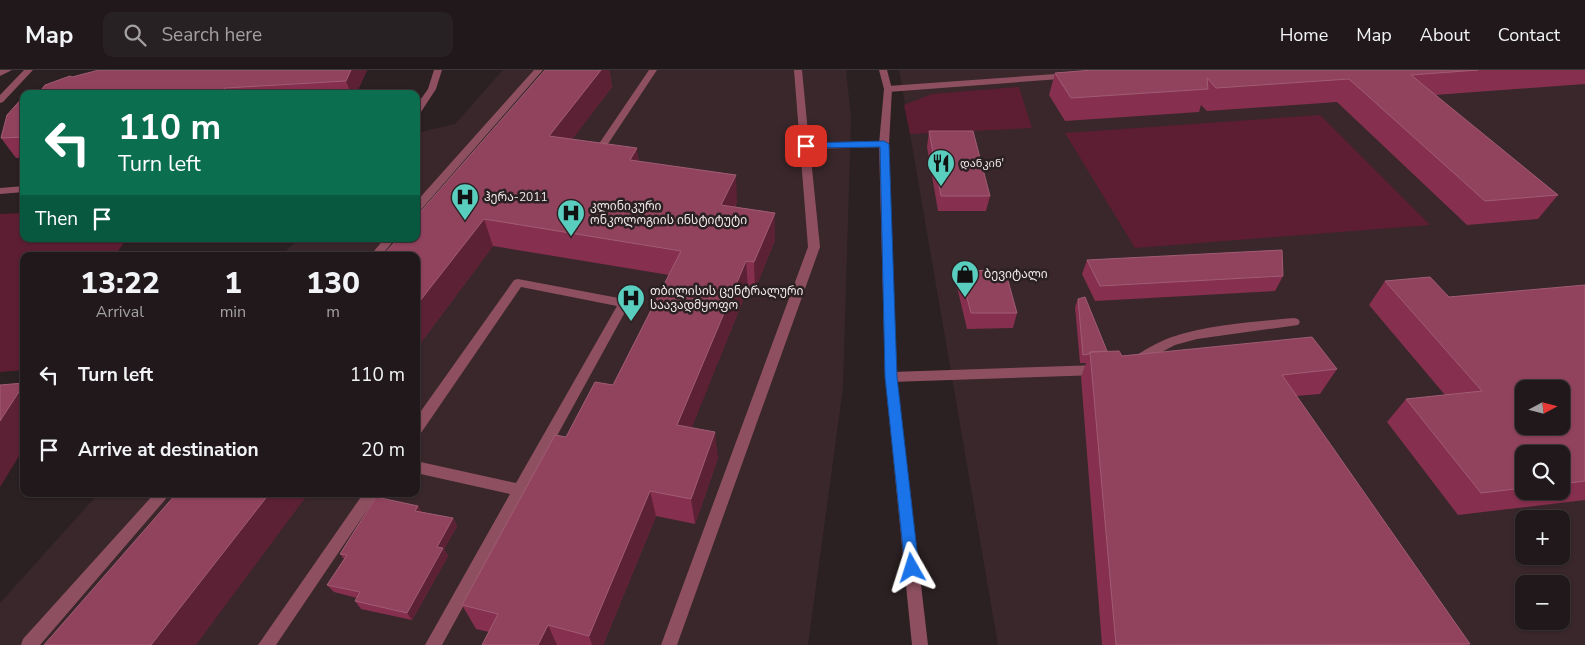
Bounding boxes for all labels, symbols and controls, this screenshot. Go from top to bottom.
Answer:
search box [103,12,453,57]
text: Map [25,19,73,51]
icon: search [121,21,149,49]
text: Search here [161,22,262,48]
text: Home [1280,23,1328,47]
text: Map [1356,23,1392,47]
text: About [1420,23,1470,47]
text: Contact [1498,23,1560,47]
text: 110 m [118,104,221,151]
icon: left [35,110,100,175]
pin [785,125,827,167]
icon: arrive [792,132,820,160]
restaurant icon: დანკინ' [926,148,956,187]
text: Turn left [118,149,201,179]
place label: დანკინ' [960,156,1004,171]
hospital icon: ჰერა-2011 [450,182,480,221]
place label: ჰერა-2011 [484,189,548,205]
hospital icon: კლინიკური ონკოლოგიის ინსტიტუტი [556,198,586,237]
place label: კლინიკური ონკოლოგიის ინსტიტუტი [590,198,747,228]
icon: arrive [88,205,116,233]
text: Then [35,206,78,232]
shop icon: ბევიტალი [950,259,980,298]
text: 13:22 [80,263,160,304]
text: 1 [224,263,242,304]
text: 130 [306,263,360,304]
place label: ბევიტალი [984,266,1048,282]
hospital icon: თბილისის ცენტრალური საავადმყოფო [616,283,646,322]
place label: თბილისის ცენტრალური საავადმყოფო [650,283,804,313]
text: Arrival [96,301,144,323]
text: min [220,301,246,323]
text: m [326,301,340,323]
icon: left [35,361,63,389]
text: Turn left [78,362,153,388]
text: 110 m [350,362,405,388]
north arrow [1515,380,1570,435]
map controls [1515,380,1570,630]
icon: arrive [35,436,63,464]
text: Arrive at destination [78,437,259,463]
text: 20 m [361,437,405,463]
button: search [1515,445,1570,500]
button: + [1515,510,1570,565]
position arrow [885,541,937,593]
button: − [1515,575,1570,630]

